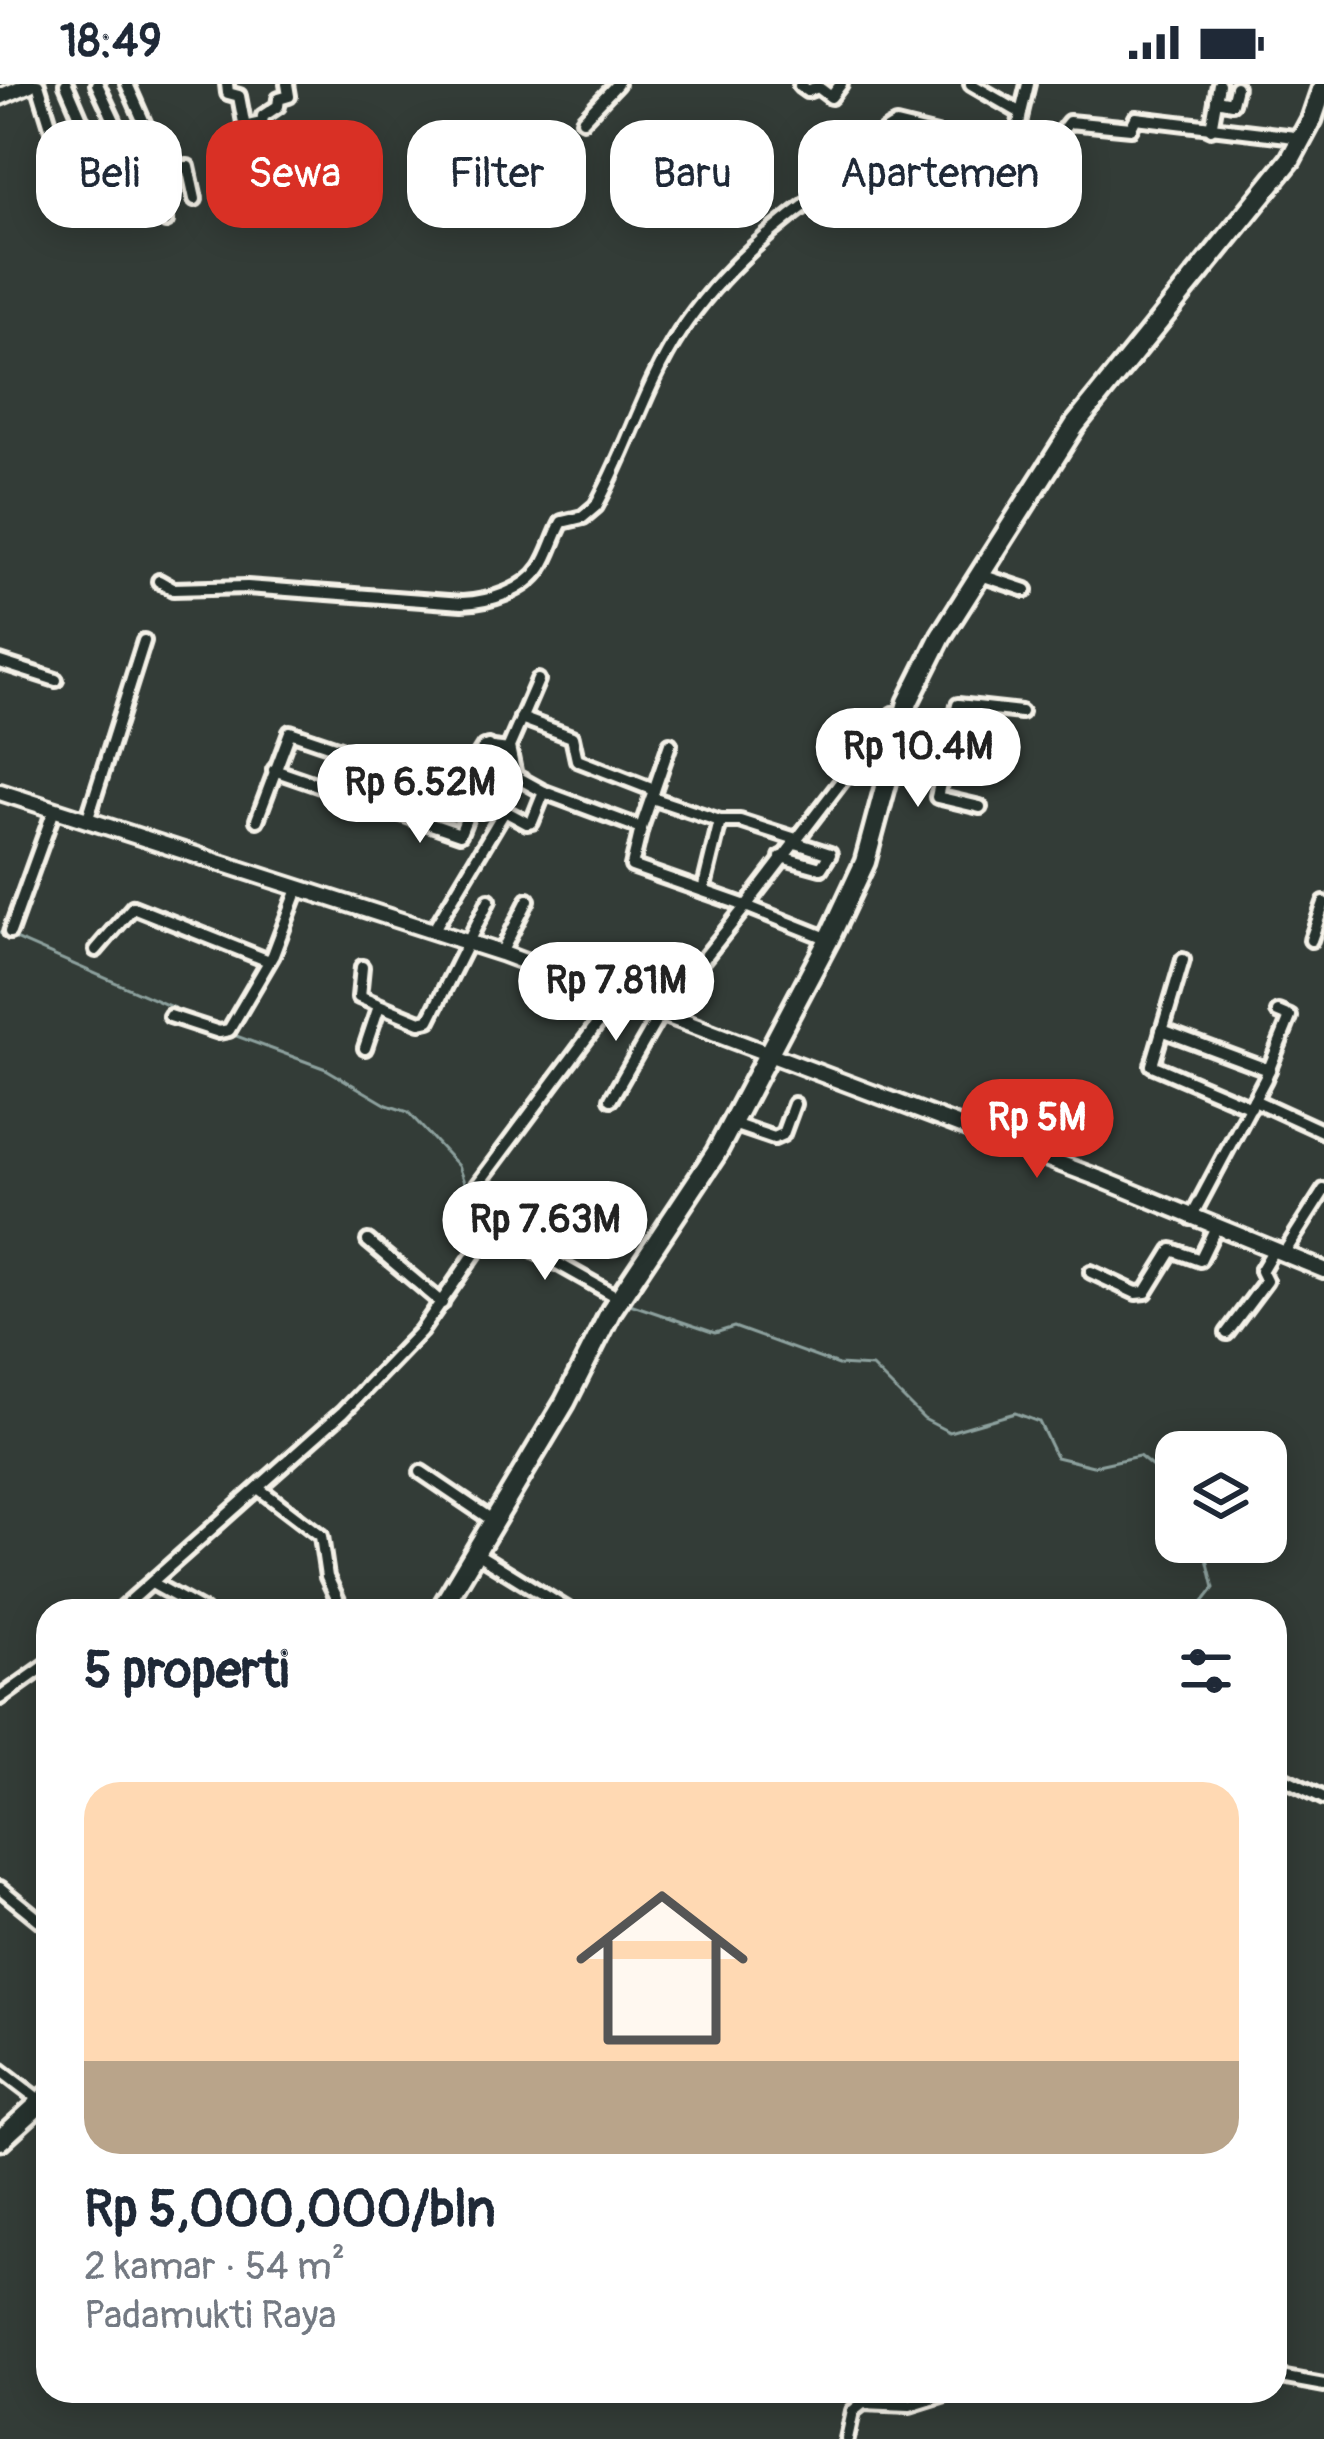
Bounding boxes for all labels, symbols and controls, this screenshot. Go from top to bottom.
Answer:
text: 18:49 [60,14,162,70]
chip: Beli [36,120,182,228]
chip: Sewa [206,120,383,228]
chip: Filter [407,120,586,228]
chip: Baru [610,120,774,228]
chip: Apartemen [798,120,1082,228]
pin: Rp 10.4M [794,708,1042,810]
text: Rp 10.4M [843,722,993,771]
pin: Rp 6.52M [296,744,544,846]
text: Rp 6.52M [344,758,496,807]
pin: Rp 7.81M [492,942,740,1044]
text: Rp 7.81M [545,956,687,1005]
pin: Rp 5M [953,1079,1121,1181]
text: Rp 5M [988,1093,1086,1142]
pin: Rp 7.63M [421,1181,669,1283]
text: Rp 7.63M [469,1195,621,1244]
map controls [1155,1431,1287,1563]
button: layers [1155,1431,1287,1563]
icon: filters [1173,1638,1239,1704]
text: 5 properti [84,1639,289,1703]
icon: home [554,1860,770,2076]
text: Rp 5,000,000/bln [84,2178,496,2242]
text: 2 kamar · 54 m² [84,2242,345,2291]
text: Padamukti Raya [84,2291,337,2340]

